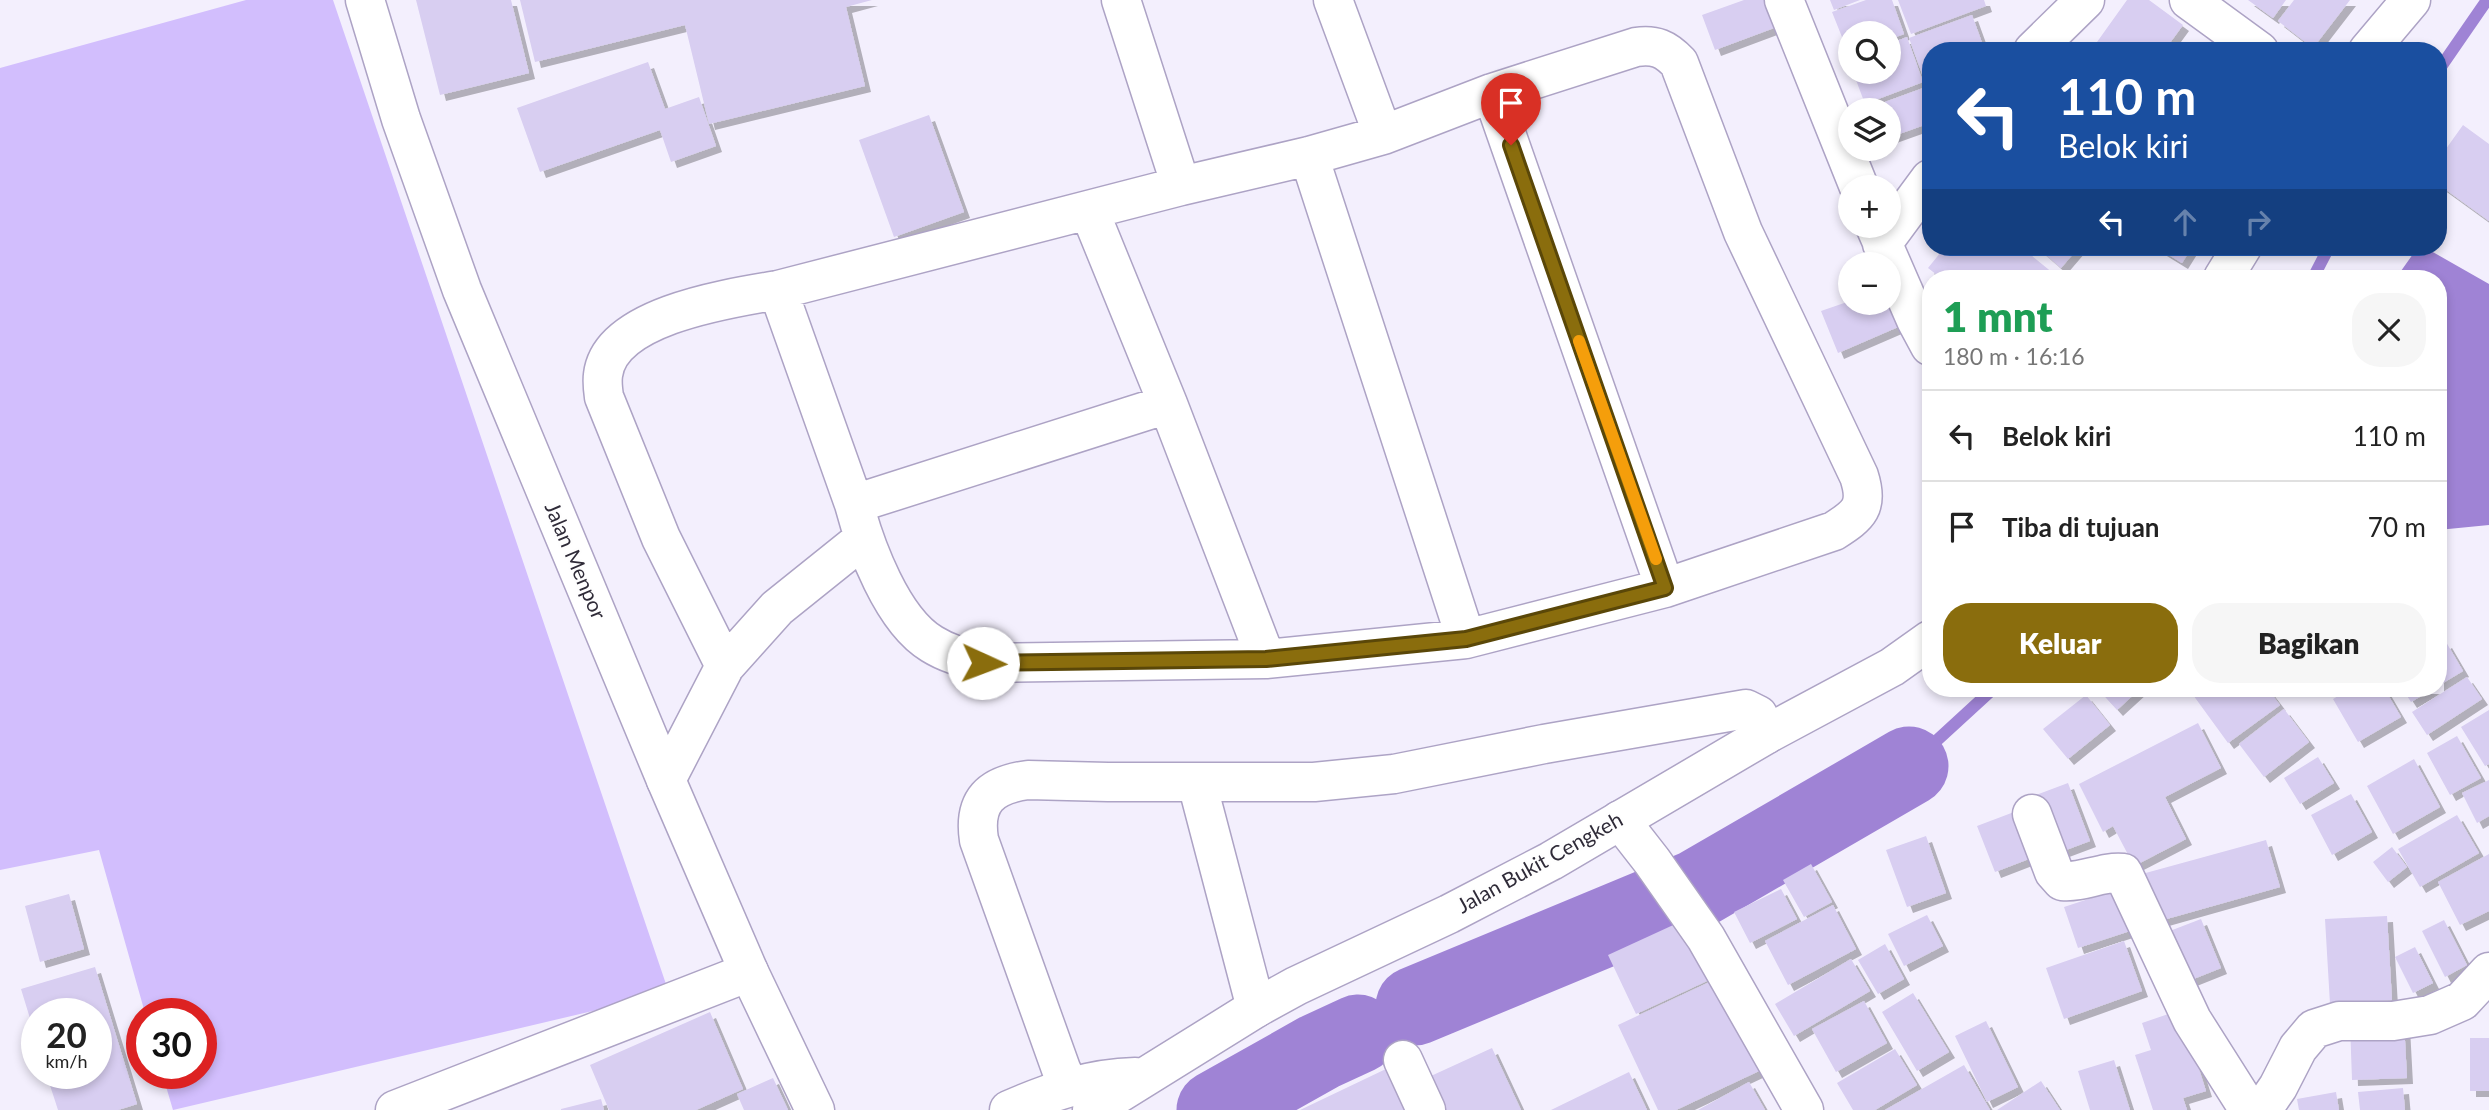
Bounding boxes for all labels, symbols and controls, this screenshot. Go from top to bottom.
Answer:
map controls [1838,21,1901,315]
button: search [1838,21,1901,84]
text: 110 m [2058,67,2196,125]
icon: left [1943,70,2034,161]
pin [1481,73,1541,145]
icon: arrive [1492,84,1530,122]
button: layers [1838,98,1901,161]
text: Belok kiri [2058,126,2189,165]
button: + [1838,175,1901,238]
icon: left [2093,203,2131,241]
icon: ahead [2166,203,2204,241]
icon: right [2239,203,2277,241]
button: − [1838,252,1901,315]
text: 1 mnt [1943,291,2053,341]
button: close [2352,293,2426,367]
text: 180 m · 16:16 [1943,342,2085,370]
icon: left [1943,417,1981,455]
text: Belok kiri [2002,420,2111,452]
text: 110 m [2353,420,2426,452]
street label: Jalan Menpor [541,498,612,623]
icon: arrive [1943,508,1981,546]
text: Tiba di tujuan [2002,511,2160,543]
text: 70 m [2368,511,2426,543]
button: Keluar [1943,603,2178,683]
button: Bagikan [2192,603,2426,683]
position arrow [946,626,1020,700]
street label: Jalan Bukit Cengkeh [1452,806,1626,918]
speed limit sign: 30 [126,998,217,1089]
text: 20 [46,1013,87,1055]
text: km/h [45,1050,88,1072]

